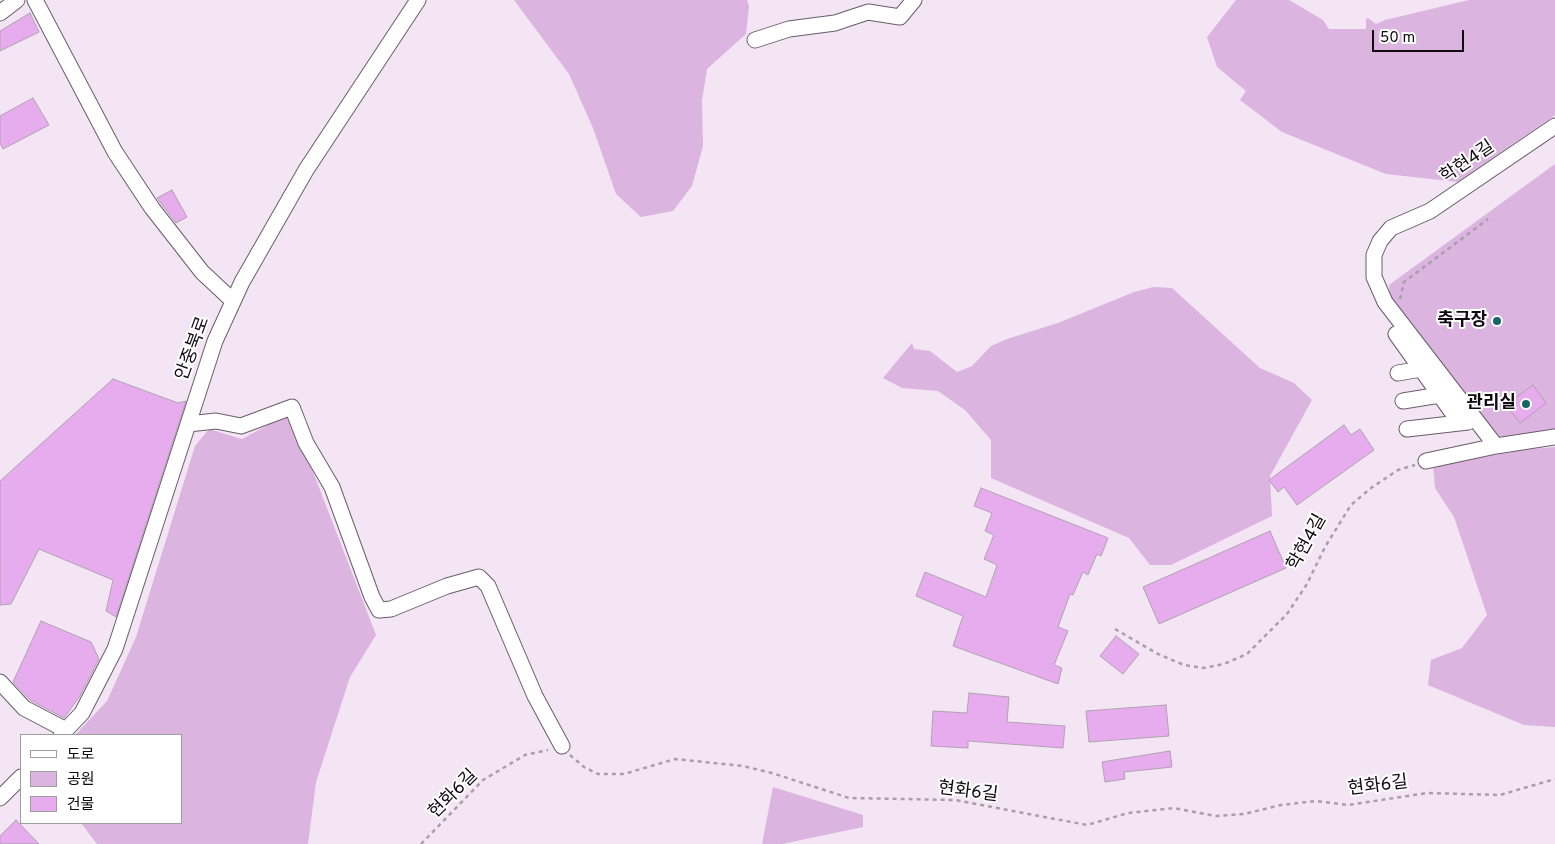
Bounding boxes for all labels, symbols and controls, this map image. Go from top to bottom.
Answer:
scale bar [1375,20,1468,52]
text: 50 m [1380,29,1415,48]
street label: 학현4길 [1437,137,1499,189]
place label: 축구장 [1437,310,1487,332]
street label: 안중북로 [173,314,215,384]
marker: 축구장 [1491,315,1503,327]
place label: 관리실 [1466,393,1516,415]
marker: 관리실 [1520,398,1532,410]
street label: 학현4길 [1284,511,1332,575]
legend [20,734,182,824]
text: 도로 [67,746,95,765]
street label: 현화6길 [425,766,483,824]
text: 공원 [67,771,95,790]
street label: 현화6길 [1347,773,1409,801]
street label: 현화6길 [937,779,999,807]
text: 건물 [67,796,95,815]

